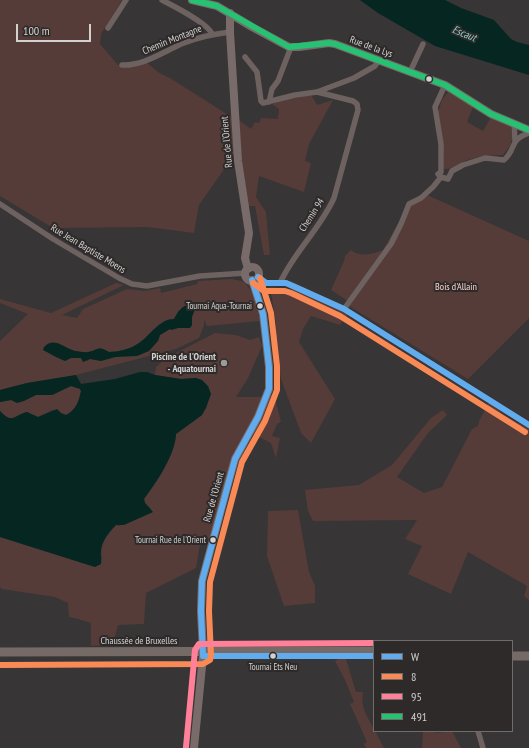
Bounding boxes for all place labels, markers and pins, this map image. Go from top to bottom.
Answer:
unlabelled marker [424,74,434,84]
place label: Tournai Aqua-Tournai [186,301,252,311]
marker: Tournai Aqua-Tournai [255,301,265,311]
place label: Piscine de l'Orient - Aquatournai [151,351,216,374]
marker: Piscine de l'Orient - Aquatournai [219,358,229,368]
place label: Tournai Rue de l'Orient [135,535,206,545]
marker: Tournai Rue de l'Orient [208,535,218,545]
marker: Tournai Ets Neu [268,651,278,661]
place label: Tournai Ets Neu [249,662,297,672]

